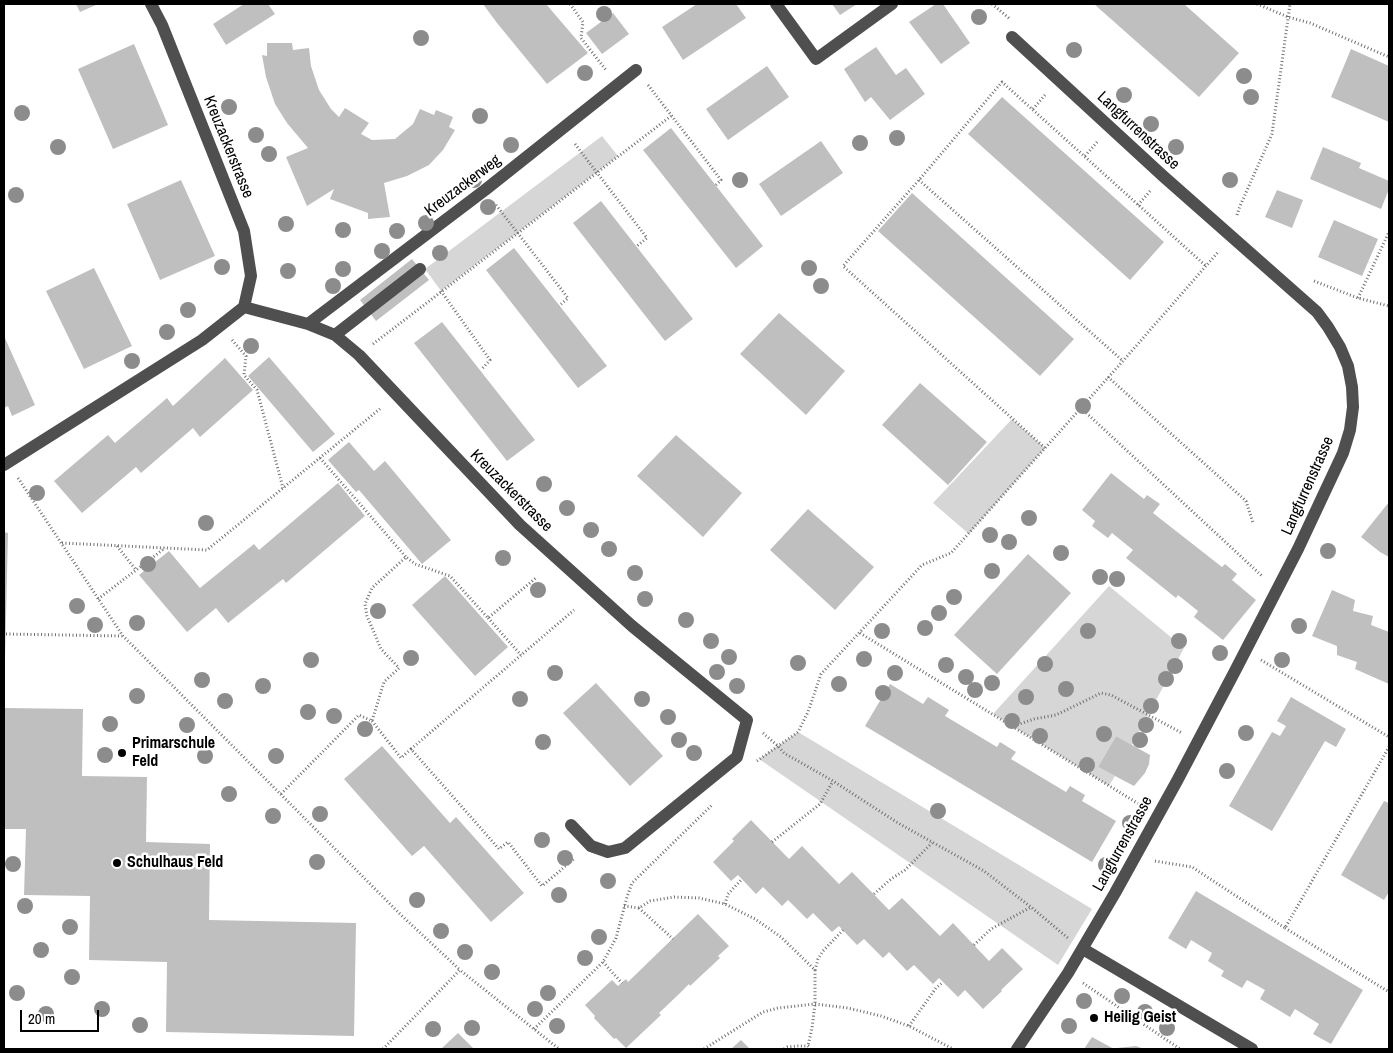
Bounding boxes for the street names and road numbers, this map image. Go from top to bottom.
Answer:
street label: Langfurrenstrasse [1093,88,1183,174]
street label: Kreuzackerstrasse [199,93,257,201]
street label: Kreuzackerweg [421,151,505,221]
street label: Langfurrenstrasse [1278,434,1338,538]
street label: Kreuzackerstrasse [466,446,556,536]
street label: Langfurrenstrasse [1089,793,1157,895]

